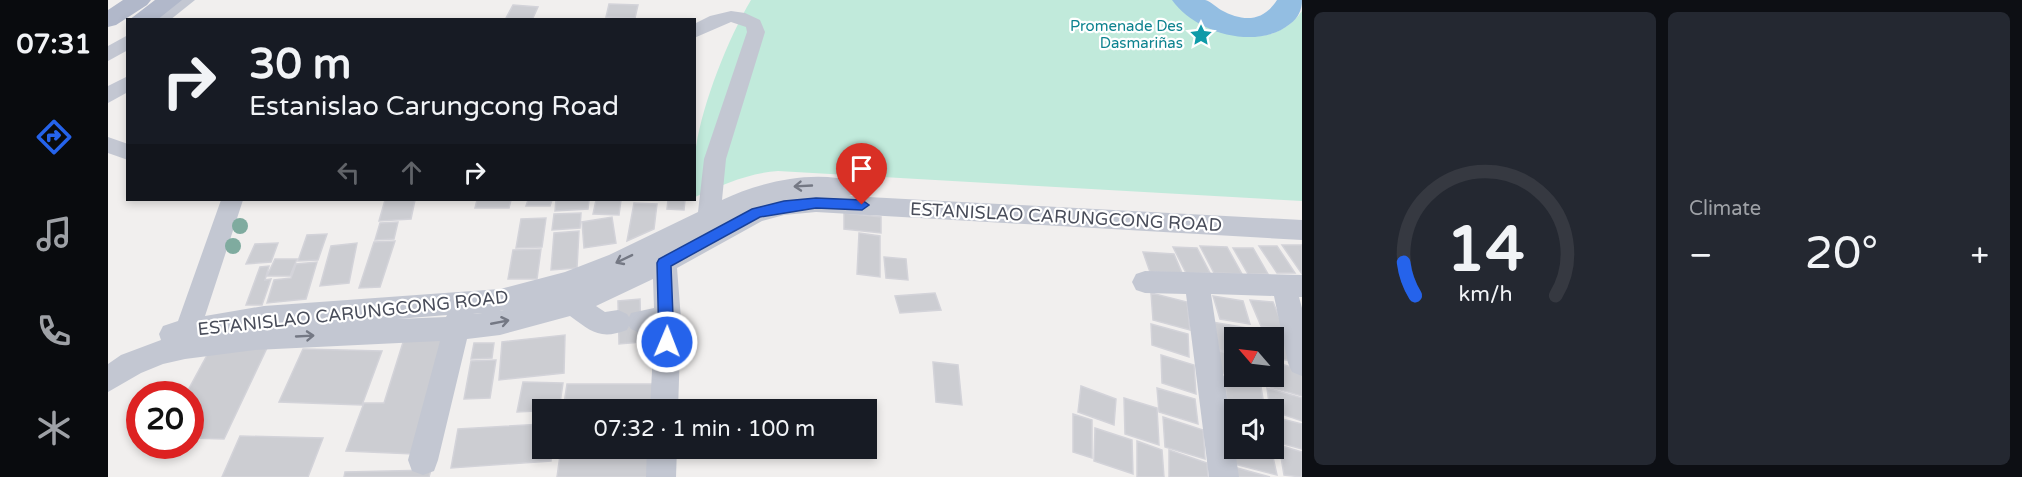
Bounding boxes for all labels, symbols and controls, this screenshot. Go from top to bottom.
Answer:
place label: Promenade Des Dasmariñas [1070,17,1183,52]
place icon: Promenade Des Dasmariñas [1188,22,1214,48]
text: 07:31 [17,28,91,61]
text: 30 m [249,39,351,90]
icon: right [150,42,228,120]
text: Estanislao Carungcong Road [249,90,619,123]
icon: directions [33,116,75,158]
pin [836,143,887,205]
icon: arrive [845,152,878,185]
icon: left [332,156,365,189]
icon: ahead [395,156,428,189]
icon: right [458,156,491,189]
one-way arrow [794,181,814,192]
text: Climate [1689,197,1761,221]
street label: ESTANISLAO CARUNGCONG ROAD [909,198,1223,236]
icon: music [33,213,75,255]
text: 14 [1446,213,1524,288]
text: 20° [1805,227,1878,281]
text: − [1689,236,1713,275]
text: + [1970,236,1989,275]
one-way arrow [616,253,634,265]
text: km/h [1458,281,1512,307]
street label: ESTANISLAO CARUNGCONG ROAD [196,286,510,340]
icon: phone [33,310,75,352]
position arrow [635,310,699,374]
one-way arrow [490,316,509,327]
north arrow [1224,327,1284,387]
map controls [1224,327,1284,459]
one-way arrow [295,330,315,341]
speed limit sign: 20 [126,381,204,459]
button: sound [1224,399,1284,459]
icon: climate [33,407,75,449]
text: 07:32 · 1 min · 100 m [594,416,815,442]

